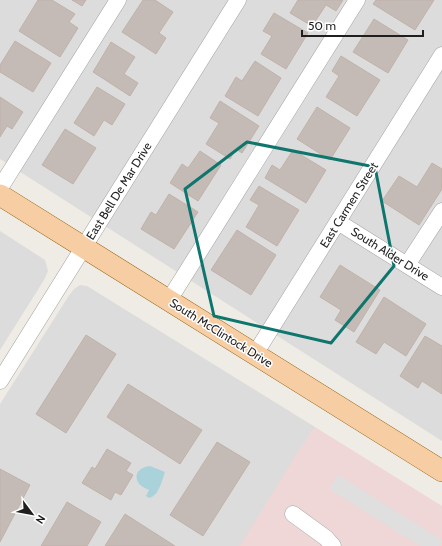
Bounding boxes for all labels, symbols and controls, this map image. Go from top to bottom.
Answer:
scale bar [302,12,423,38]
text: 50 m [308,18,336,33]
street label: East Bell De Mar Drive [83,139,155,242]
street label: East Carmen Street [316,159,381,250]
street label: South Alder Drive [348,224,432,284]
street label: South McClintock Drive [167,295,275,370]
north arrow [12,494,52,534]
text: N [32,512,48,526]

